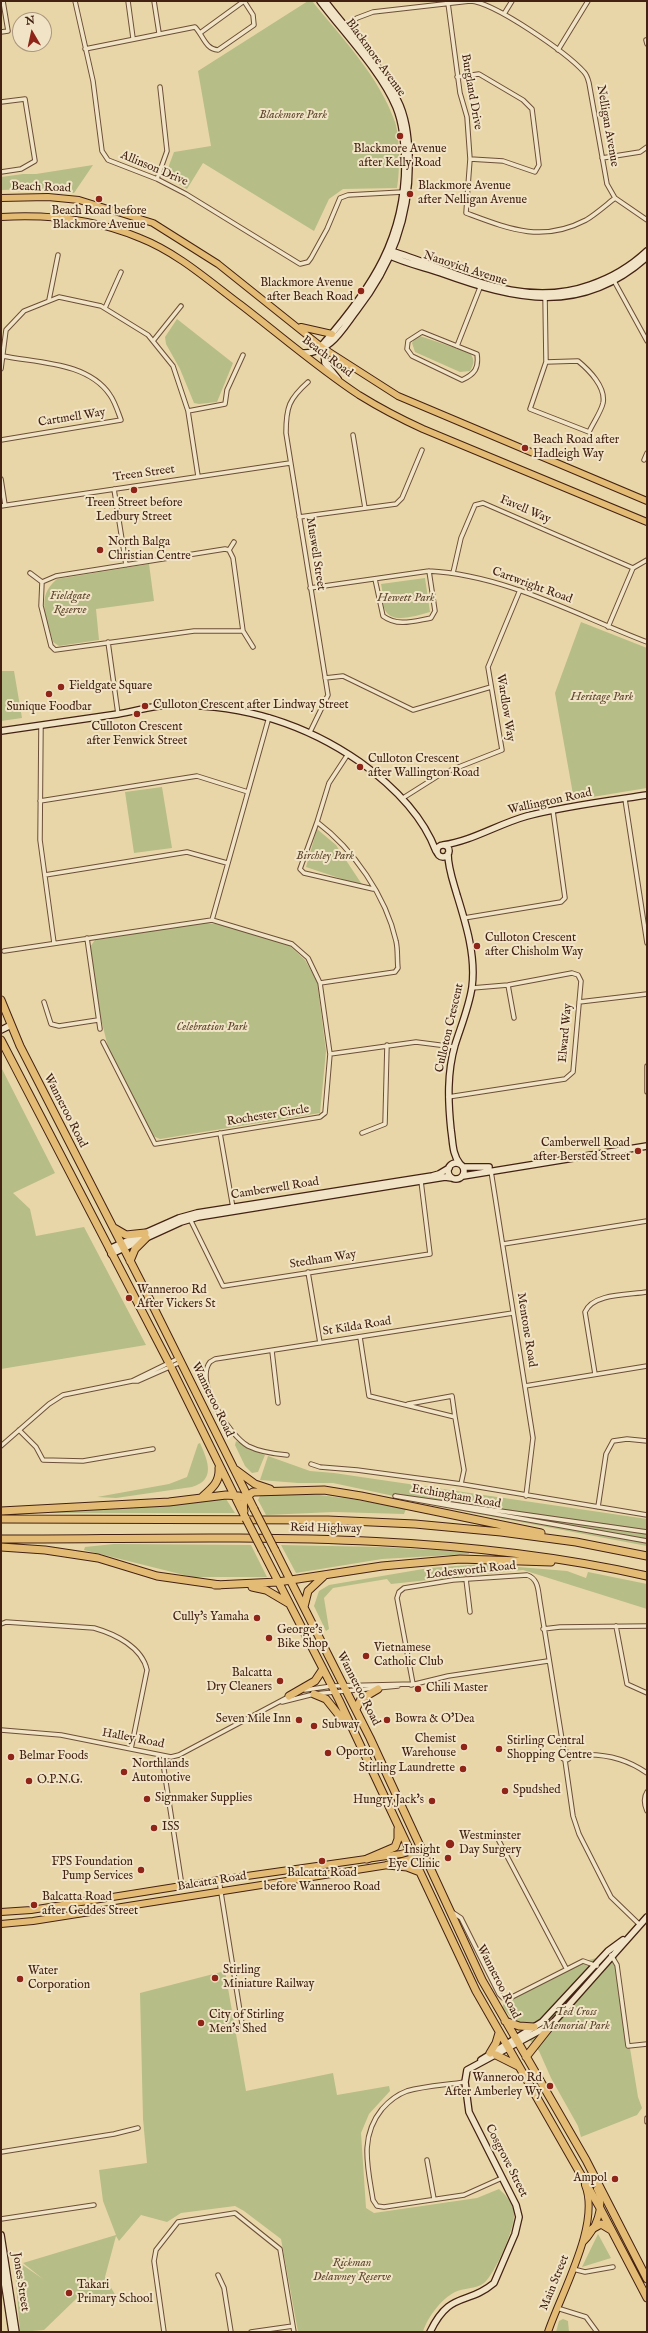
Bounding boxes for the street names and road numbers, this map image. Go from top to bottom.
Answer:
street label: Blackmore Avenue [342,16,408,100]
street label: Burgland Drive [457,53,485,131]
street label: Nelligan Avenue [593,84,621,168]
street label: Allinson Drive [118,148,190,190]
street label: Beach Road [11,180,71,196]
street label: Nanovich Avenue [421,249,509,289]
street label: Beach Road [299,333,355,381]
street label: Cartmell Way [37,406,107,430]
street label: Treen Street [112,463,176,485]
street label: Favell Way [497,493,553,527]
street label: Muswell Street [302,516,328,592]
street label: Cartwright Road [490,565,574,607]
street label: Wardlow Way [493,673,517,743]
street label: Wallington Road [507,786,593,818]
street label: Culloton Crescent [433,982,467,1074]
street label: Elward Way [556,1003,576,1063]
street label: Wanneroo Road [40,1072,90,1150]
street label: Rochester Circle [226,1102,310,1130]
street label: Camberwell Road [230,1175,320,1203]
street label: Stedham Way [289,1248,357,1272]
street label: Mentone Road [513,1292,539,1368]
street label: St Kilda Road [322,1314,392,1340]
street label: Wanneroo Road [188,1360,236,1440]
street label: Etchingham Road [410,1482,502,1512]
street label: Reid Highway [290,1521,362,1537]
street label: Lodesworth Road [425,1559,517,1583]
street label: Wanneroo Road [333,1650,383,1728]
street label: Halley Road [101,1726,165,1752]
street label: Balcatta Road [176,1869,248,1895]
street label: Wanneroo Road [473,1943,523,2021]
street label: Cosgrove Street [481,2122,531,2200]
street label: Jones Street [8,2251,32,2313]
street label: Main Street [537,2253,573,2313]

